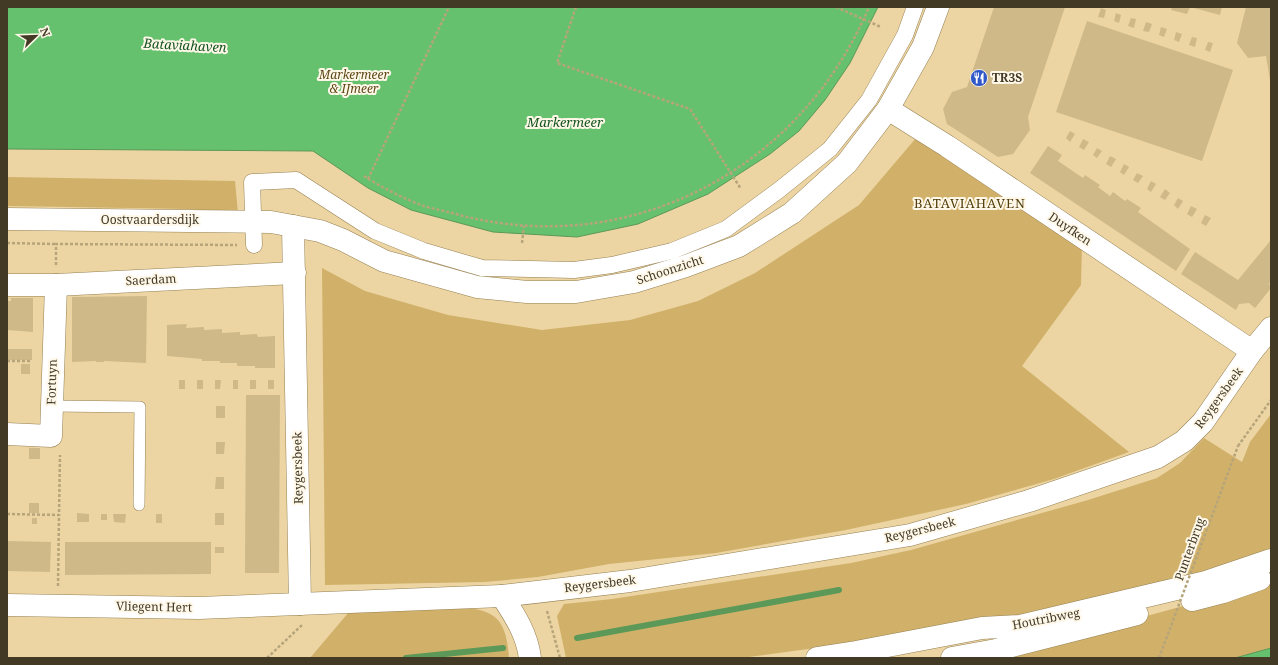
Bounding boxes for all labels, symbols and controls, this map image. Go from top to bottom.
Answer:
north arrow [16,16,56,56]
text: N [37,25,54,39]
water label: Bataviahaven [142,34,227,56]
park label: Markermeer & IJmeer [318,66,389,97]
restaurant icon: TR3S [969,68,989,88]
place label: TR3S [992,69,1022,86]
water label: Markermeer [526,113,604,131]
district label: BATAVIAHAVEN [914,194,1026,212]
street label: Duyfken [1045,208,1095,249]
street label: Oostvaardersdijk [101,211,200,228]
street label: Schoonzicht [634,251,705,288]
street label: Saerdam [125,270,177,289]
street label: Fortuyn [42,359,61,405]
street label: Reygersbeek [1190,363,1247,432]
street label: Reygersbeek [288,431,307,504]
street label: Reygersbeek [883,512,958,547]
street label: Punterbrug [1170,514,1209,583]
street label: Reygersbeek [563,571,638,596]
street label: Vliegent Hert [116,597,192,616]
street label: Houtribweg [1011,604,1082,633]

